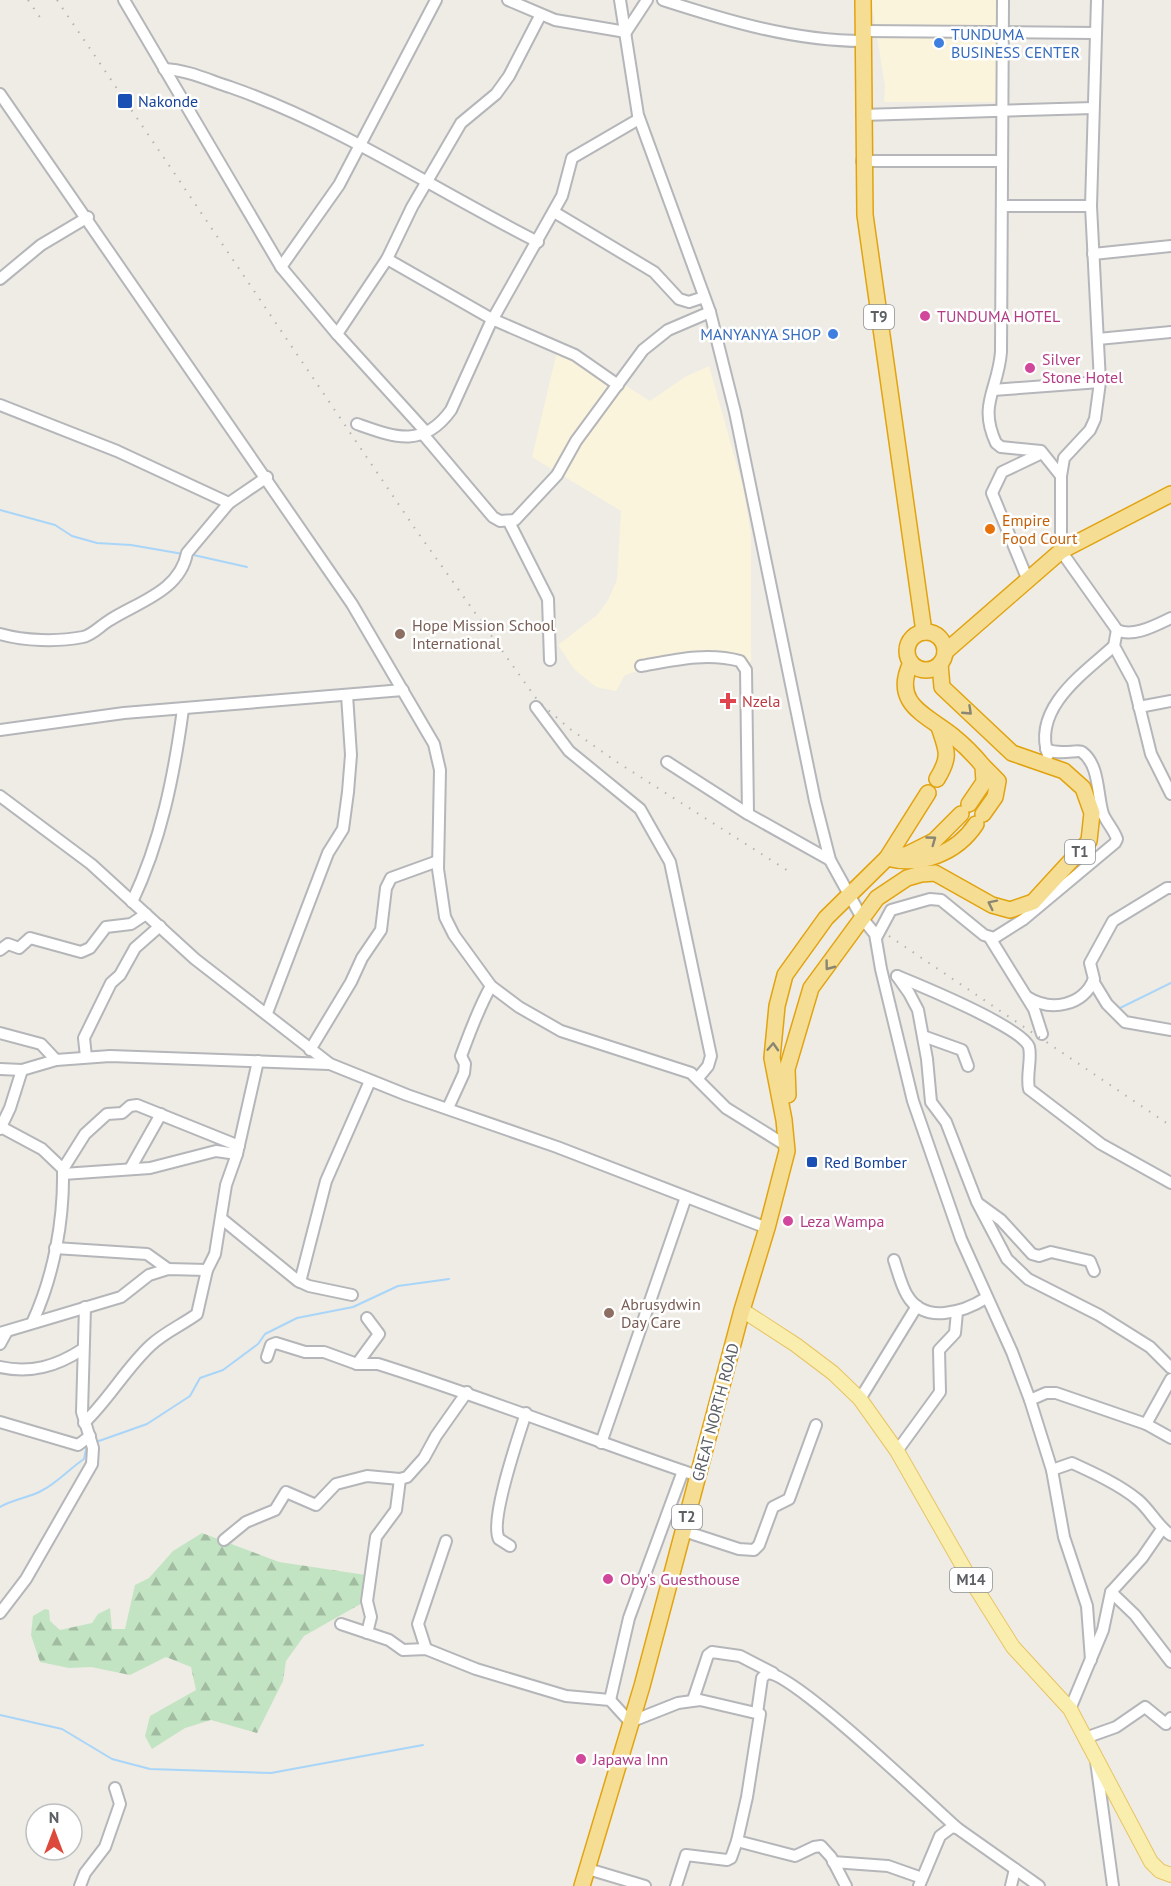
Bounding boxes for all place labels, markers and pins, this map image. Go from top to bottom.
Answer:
place label: TUNDUMA BUSINESS CENTER [951,24,1080,62]
marker: TUNDUMA BUSINESS CENTER [932,36,946,50]
place label: Nakonde [138,91,198,111]
marker: Nakonde [116,92,134,110]
place label: TUNDUMA HOTEL [937,306,1060,326]
marker: TUNDUMA HOTEL [918,309,932,323]
place label: MANYANYA SHOP [700,324,821,344]
marker: MANYANYA SHOP [826,327,840,341]
place label: Silver Stone Hotel [1042,349,1123,387]
marker: Silver Stone Hotel [1023,361,1037,375]
place label: Empire Food Court [1002,510,1078,548]
marker: Empire Food Court [983,522,997,536]
place label: Hope Mission School International [412,615,555,653]
marker: Hope Mission School International [393,627,407,641]
place label: Nzela [742,691,780,711]
marker: Nzela [719,692,737,710]
place label: Red Bomber [824,1152,907,1172]
marker: Red Bomber [805,1155,819,1169]
place label: Leza Wampa [800,1211,884,1231]
marker: Leza Wampa [781,1214,795,1228]
place label: Abrusydwin Day Care [621,1294,701,1332]
marker: Abrusydwin Day Care [602,1306,616,1320]
place label: Oby's Guesthouse [620,1569,740,1589]
marker: Oby's Guesthouse [601,1572,615,1586]
place label: Japawa Inn [592,1749,668,1769]
marker: Japawa Inn [574,1752,588,1766]

